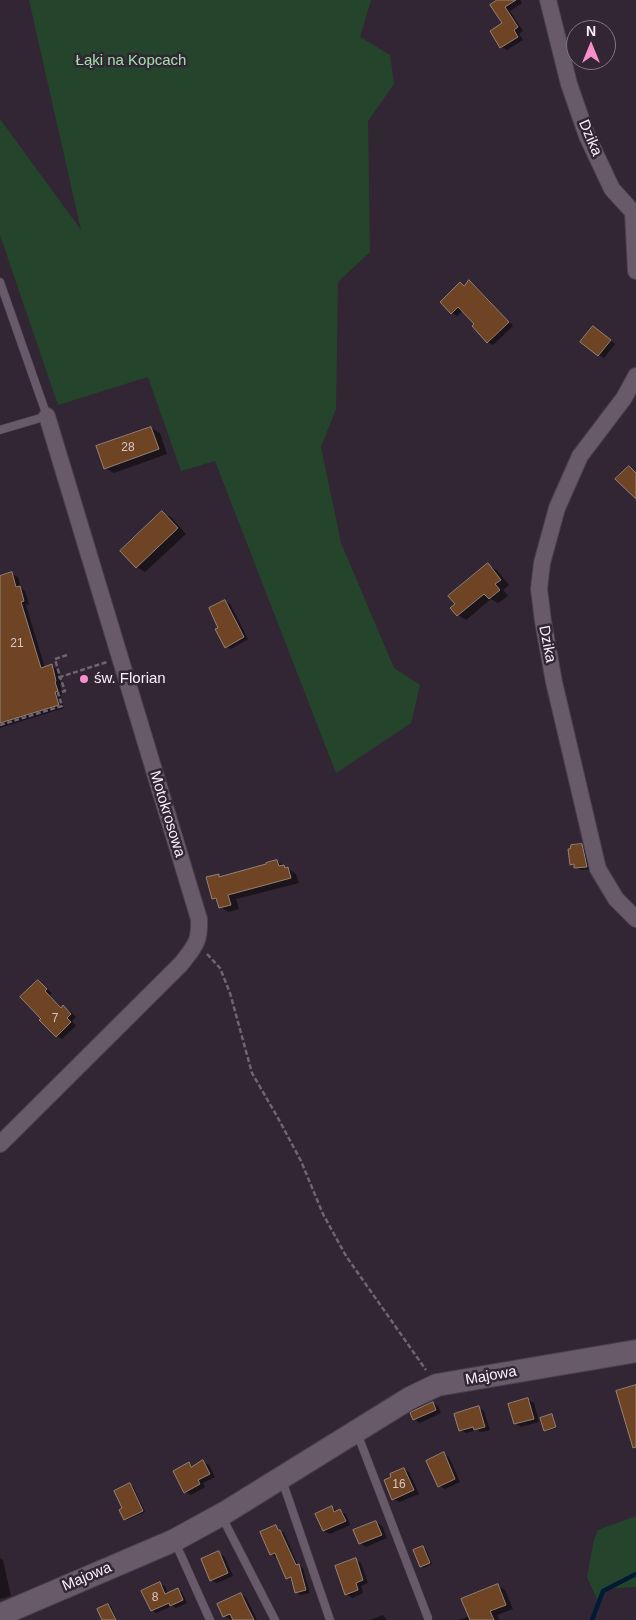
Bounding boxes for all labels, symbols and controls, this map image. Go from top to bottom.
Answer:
north arrow [566,20,616,70]
text: N [586,23,596,39]
park label: Łąki na Kopcach [76,52,186,70]
street label: Dzika [574,117,606,159]
house number: 28 [121,441,135,455]
street label: Dzika [535,624,559,664]
house number: 21 [10,637,24,651]
place label: św. Florian [94,670,166,688]
marker: św. Florian [78,673,90,685]
street label: Motokrosowa [145,769,189,859]
house number: 7 [52,1012,58,1026]
street label: Majowa [464,1363,518,1389]
house number: 16 [392,1478,406,1492]
street label: Majowa [60,1559,114,1595]
house number: 8 [152,1591,158,1605]

